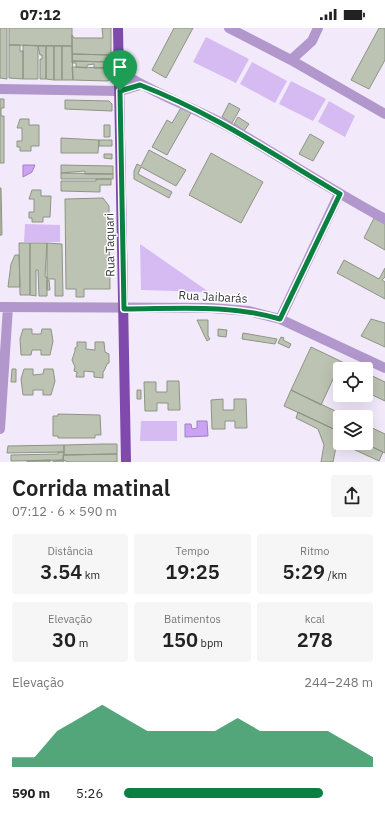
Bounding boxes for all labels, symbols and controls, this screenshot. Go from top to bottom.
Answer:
text: 07:12 [20,5,61,24]
pin [103,50,137,91]
icon: arrive [109,56,131,78]
street label: Rua Taquari [101,213,118,277]
street label: Rua Jaibarás [178,287,248,306]
map controls [333,362,373,450]
button: locate [333,362,373,402]
button: layers [333,410,373,450]
text: Corrida matinal [12,473,170,502]
button: share [331,475,373,517]
text: 07:12 · 6 × 590 m [12,503,117,520]
text: Distância [47,544,93,558]
text: Tempo [176,544,209,558]
text: Ritmo [300,544,330,558]
text: 3.54 [40,558,82,585]
text: 19:25 [165,558,220,585]
text: 5:29 [283,558,325,585]
text: km [82,568,100,582]
text: /km [325,568,347,582]
text: Elevação [48,612,92,626]
text: Batimentos [164,612,221,626]
text: kcal [305,612,325,626]
text: 30 [52,626,76,653]
text: 150 [162,626,198,653]
text: 278 [297,626,333,653]
text: m [76,636,88,650]
text: bpm [198,636,223,650]
text: Elevação [12,674,64,691]
text: 244–248 m [304,674,373,691]
text: 590 m [12,785,50,802]
text: 5:26 [76,785,103,802]

